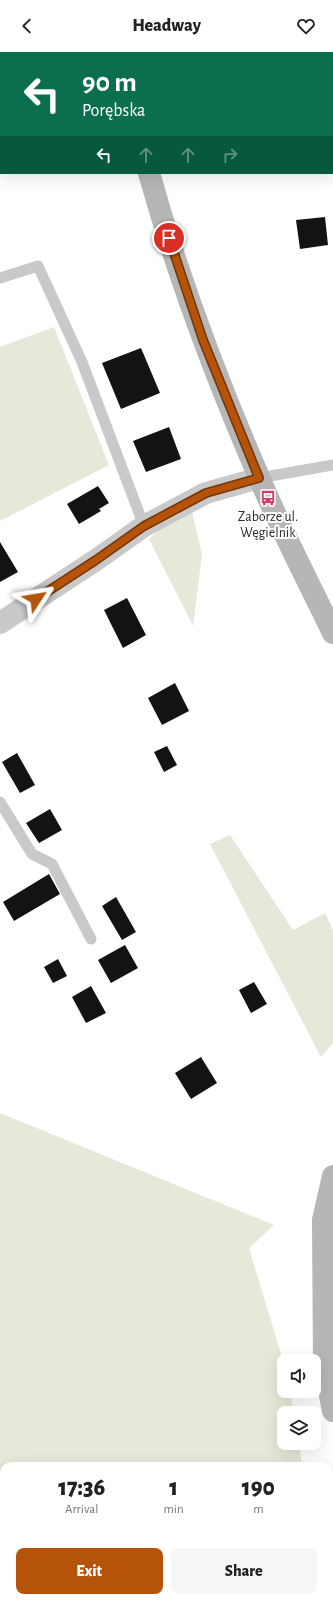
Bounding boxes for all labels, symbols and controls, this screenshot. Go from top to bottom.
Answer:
icon: back [16,15,38,37]
icon: heart [295,15,317,37]
text: Headway [132,17,201,35]
icon: left [16,68,68,120]
text: 90 m [82,69,137,97]
text: Porębska [82,102,145,120]
icon: left [93,144,115,166]
icon: ahead [135,144,157,166]
icon: ahead [177,144,199,166]
icon: right [219,144,241,166]
pin [152,221,186,255]
icon: arrive [158,227,180,249]
bus stop icon: Zaborze ul. Węgielnik [259,489,277,507]
place label: Zaborze ul. Węgielnik [238,510,298,540]
position arrow [15,578,57,620]
map controls [277,1354,321,1450]
button: sound [277,1354,321,1398]
button: layers [277,1406,321,1450]
text: 17:36 [58,1476,105,1500]
text: 1 [169,1476,178,1500]
text: 190 [242,1476,275,1500]
text: Arrival [65,1503,98,1516]
text: min [163,1503,184,1516]
text: m [253,1503,264,1516]
button: Exit [16,1548,163,1594]
button: Share [171,1548,317,1594]

